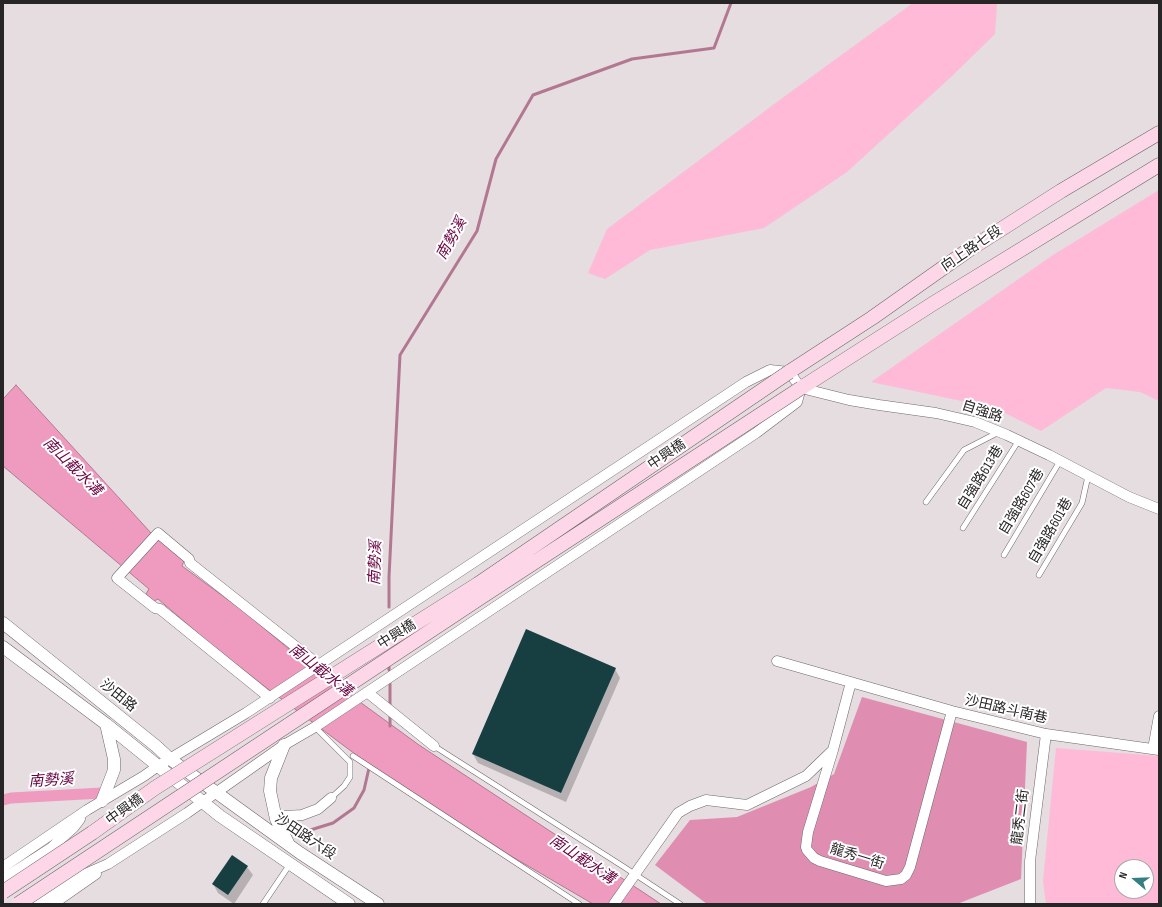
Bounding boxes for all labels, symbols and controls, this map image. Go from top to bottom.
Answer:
water label: 南勢溪 [433,215,471,263]
street label: 向上路七段 [938,222,1006,276]
street label: 自強路 [959,398,1005,426]
water label: 南山截水溝 [39,434,105,500]
street label: 中興橋 [645,436,689,474]
street label: 自強路613巷 [955,443,1007,513]
street label: 自強路607巷 [996,466,1048,538]
street label: 自強路601巷 [1025,495,1077,567]
water label: 南勢溪 [366,540,386,586]
street label: 中興橋 [375,617,419,653]
water label: 南山截水溝 [285,641,355,701]
street label: 沙田路 [96,676,140,716]
street label: 沙田路斗南巷 [963,692,1049,728]
water label: 南勢溪 [28,770,74,792]
street label: 龍秀二街 [1009,788,1033,846]
street label: 中興橋 [103,791,147,829]
street label: 沙田路六段 [271,810,339,864]
water label: 南山截水溝 [546,832,618,888]
street label: 龍秀一街 [828,841,886,873]
north arrow [1114,859,1154,899]
text: N [1116,870,1130,880]

